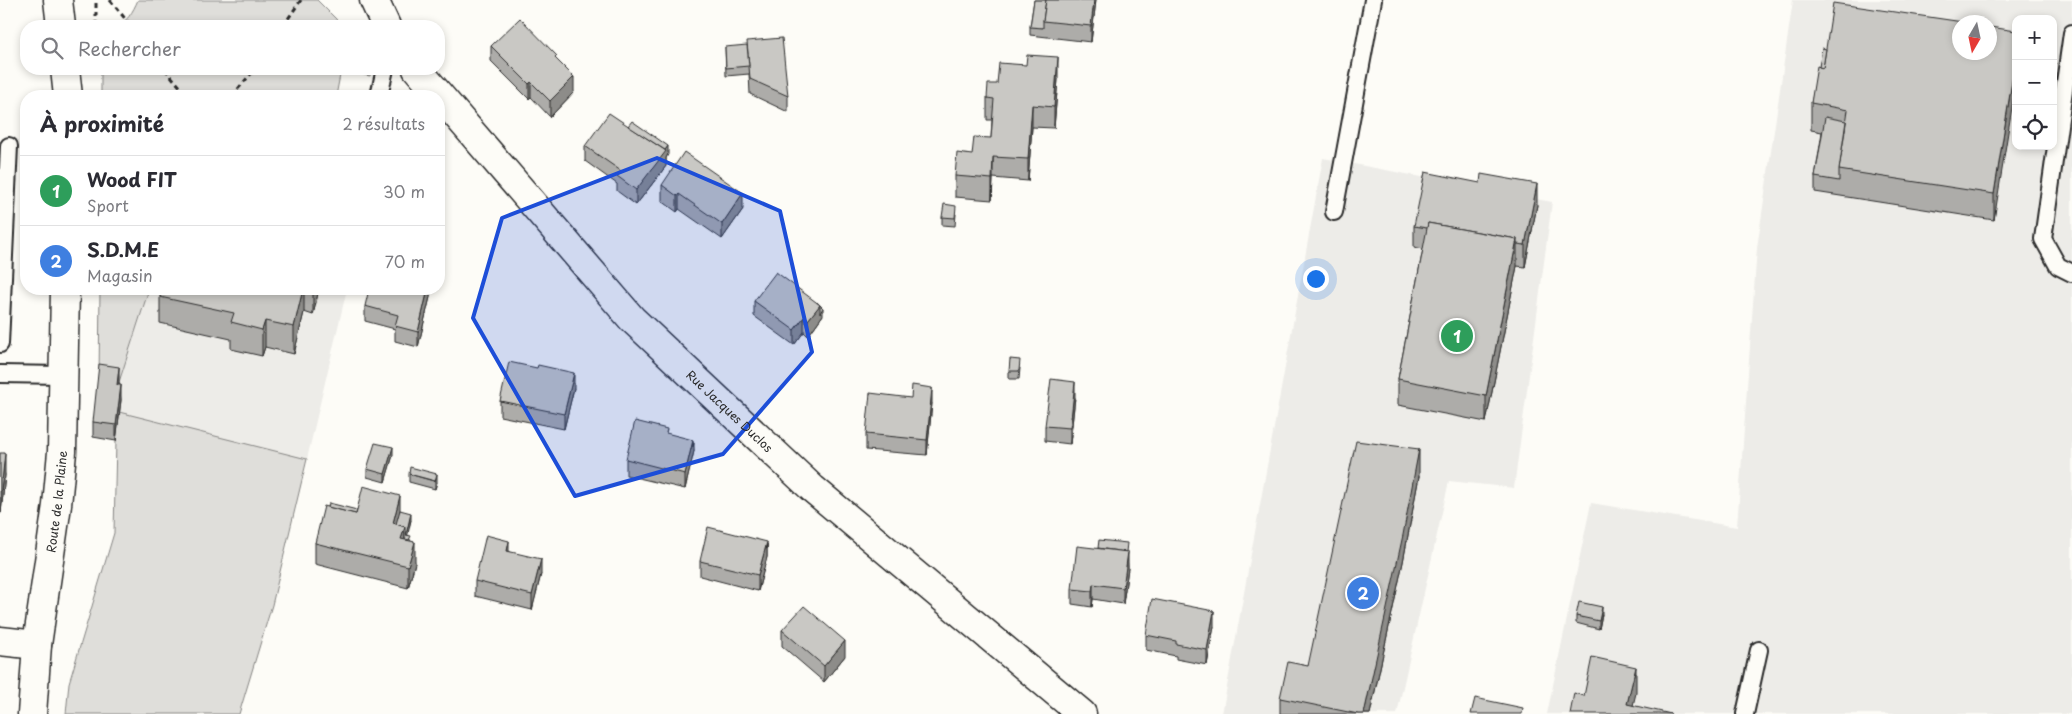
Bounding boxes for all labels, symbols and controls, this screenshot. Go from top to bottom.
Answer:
north arrow [1952,15,1997,60]
map controls [2012,15,2057,150]
button: + [2012,15,2057,60]
search box [20,20,445,75]
icon: search [38,34,66,62]
text: Rechercher [78,34,181,62]
button: − [2012,60,2057,105]
button: locate [2012,105,2057,150]
text: À proximité [40,107,164,139]
text: 2 résultats [342,111,425,135]
text: Wood FIT [87,165,177,193]
text: 1 [52,179,60,203]
text: 30 m [383,179,425,203]
text: Sport [87,193,129,217]
text: S.D.M.E [87,235,159,263]
text: 2 [50,249,62,273]
text: 70 m [385,249,425,273]
text: Magasin [87,263,153,287]
your location [1303,266,1329,292]
pin: 1 [1441,317,1473,355]
street label: Rue Jacques Duclos [683,366,778,456]
street label: Route de la Plaine [41,449,71,554]
pin: 2 [1347,574,1379,612]

